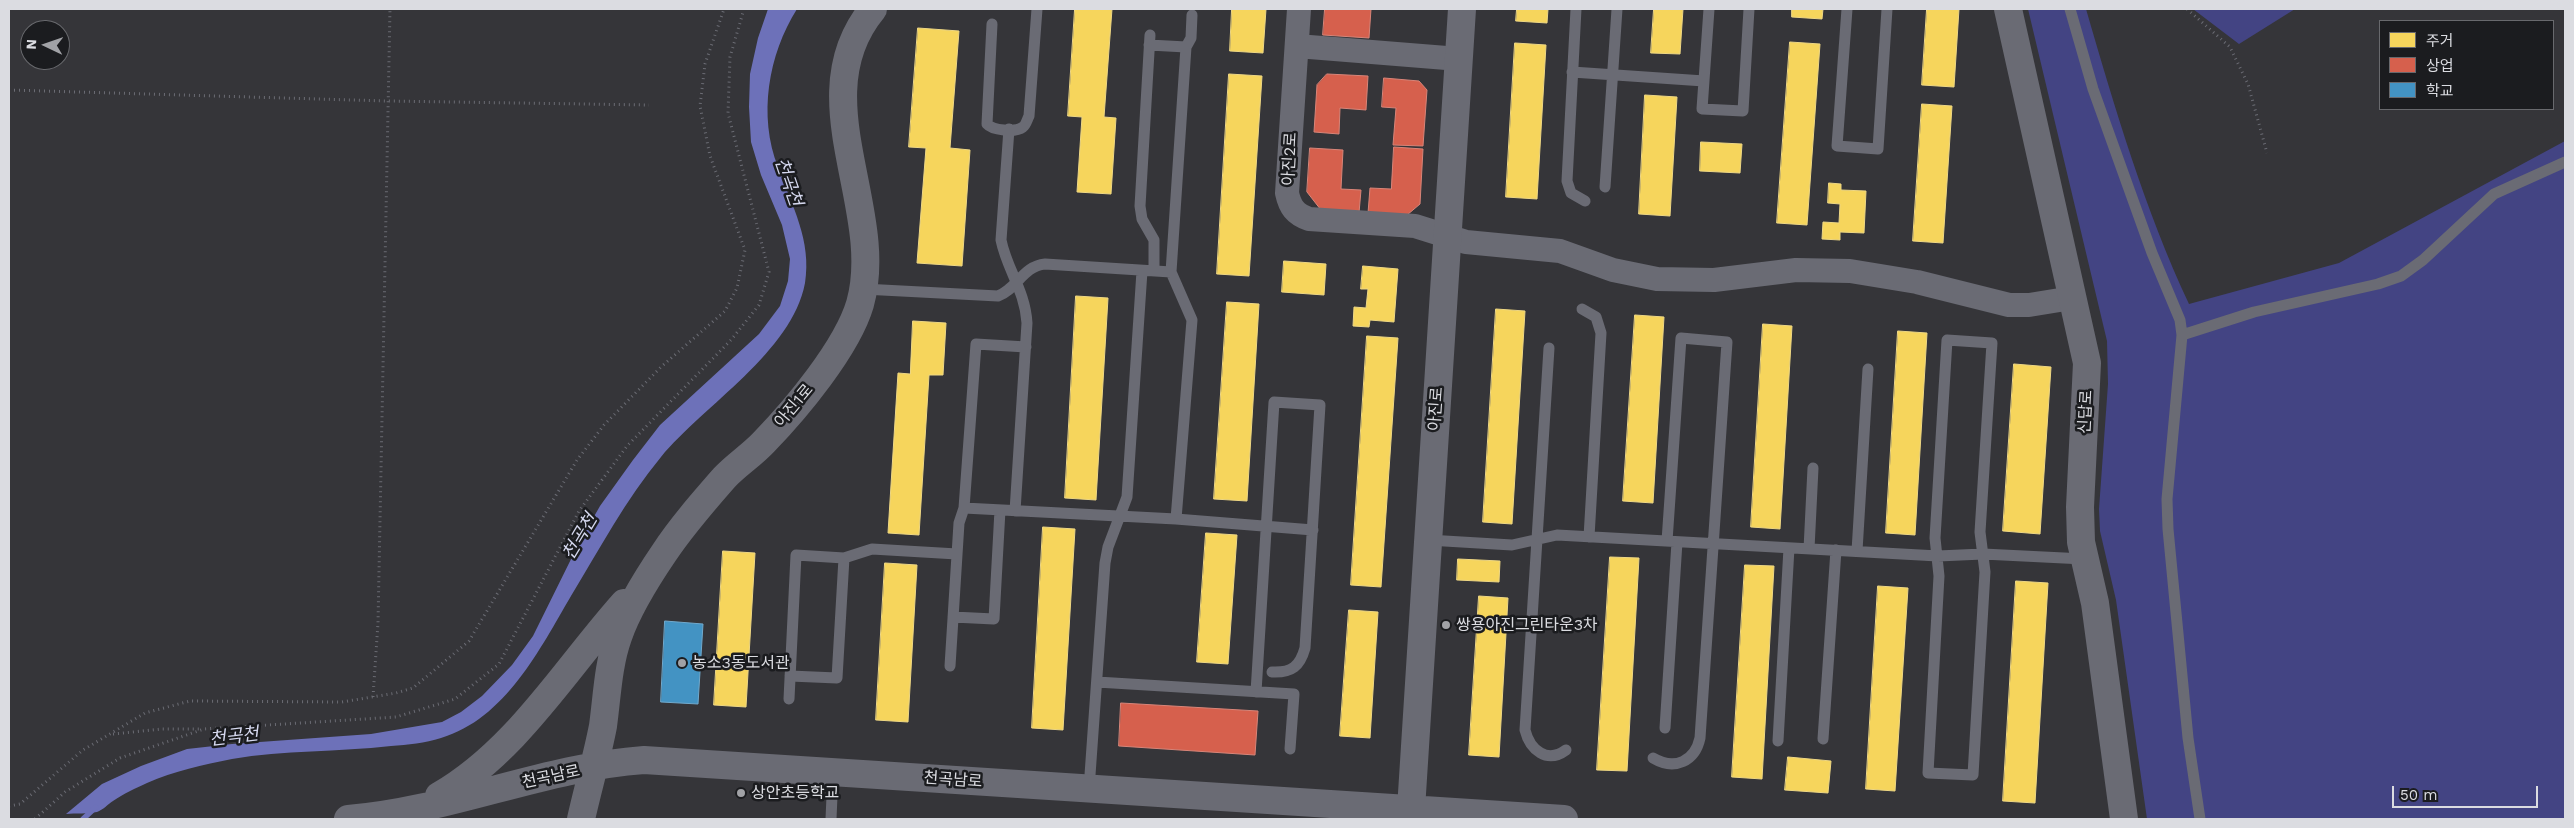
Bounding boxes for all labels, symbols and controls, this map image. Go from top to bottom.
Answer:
north arrow [20,20,70,70]
legend [2379,20,2554,110]
text: 주거 [2426,32,2454,50]
text: N [23,39,39,50]
text: 상업 [2426,57,2454,75]
text: 학교 [2426,82,2454,100]
street label: 아진2로 [1279,132,1301,186]
water label: 천곡천 [770,155,806,209]
street label: 아진1로 [770,381,818,431]
street label: 아진로 [1425,386,1447,432]
street label: 신답로 [2075,389,2097,435]
water label: 천곡천 [558,510,602,564]
place label: 쌍용아진그린타운3차 [1456,615,1598,635]
marker: 쌍용아진그린타운3차 [1440,619,1452,631]
place label: 농소3동도서관 [692,653,790,673]
marker: 농소3동도서관 [676,657,688,669]
water label: 천곡천 [208,723,260,751]
street label: 천곡남로 [520,761,582,793]
street label: 천곡남로 [923,768,983,792]
scale bar [2394,776,2540,808]
place label: 상안초등학교 [751,783,839,803]
text: 50 m [2400,786,2437,804]
marker: 상안초등학교 [735,787,747,799]

